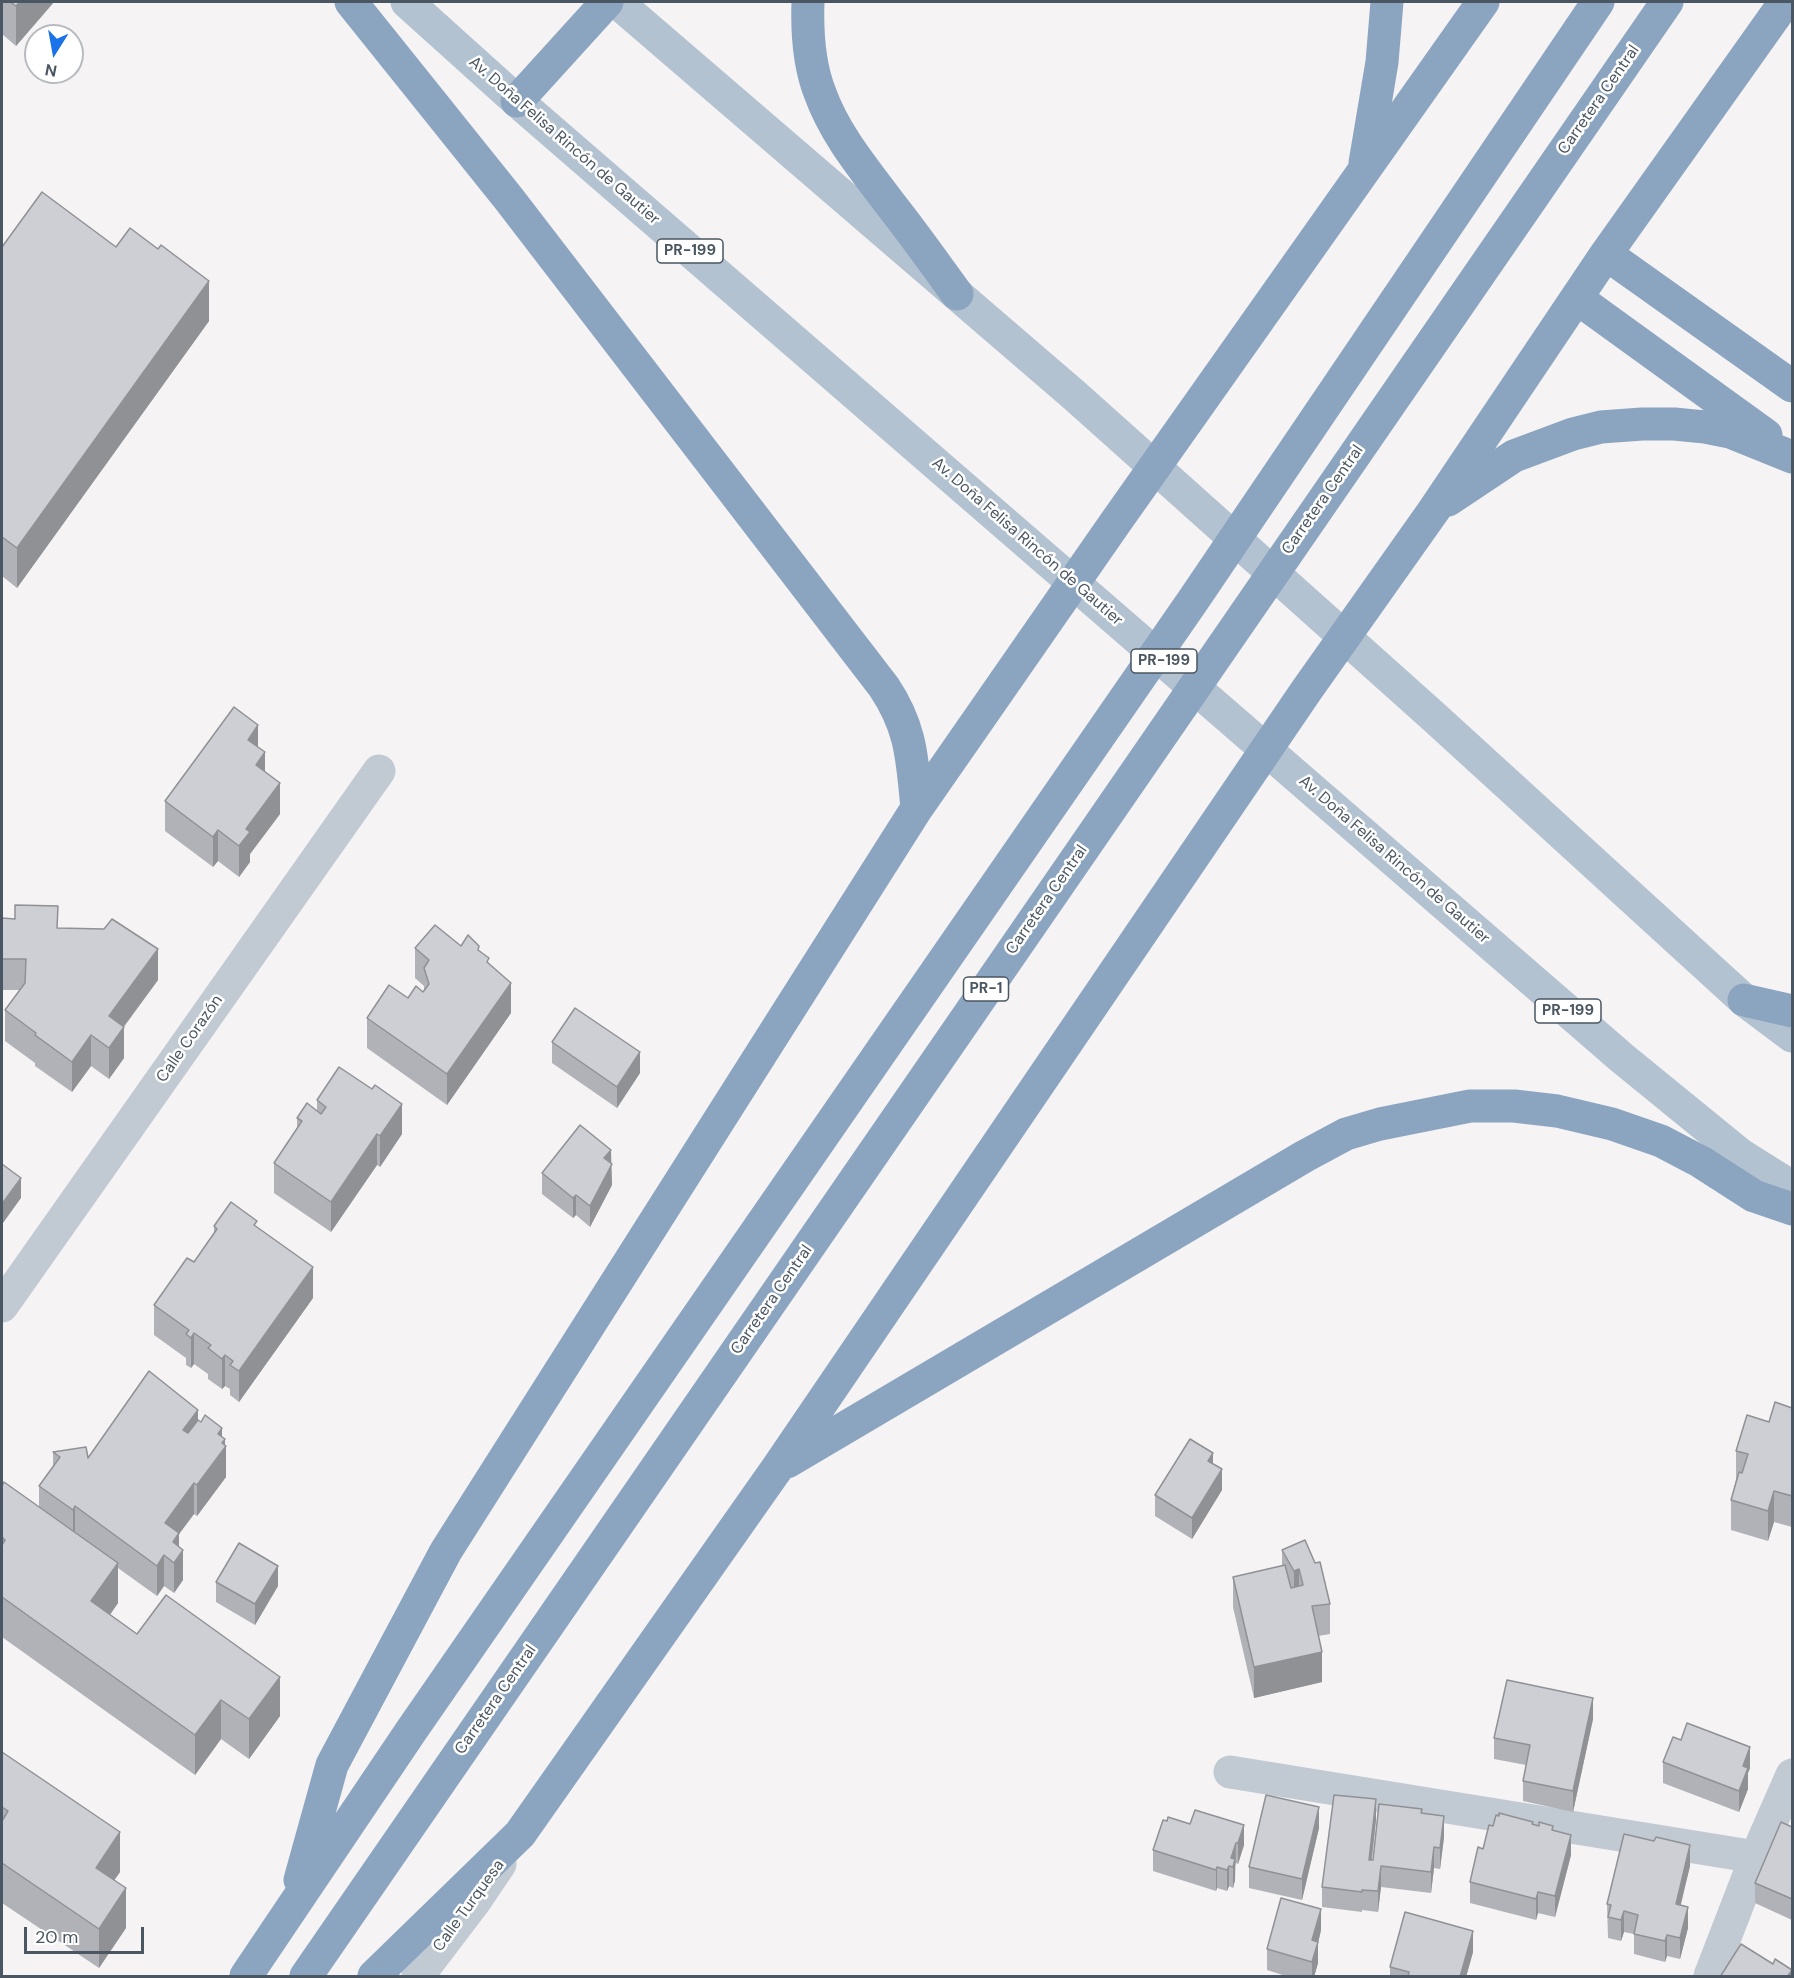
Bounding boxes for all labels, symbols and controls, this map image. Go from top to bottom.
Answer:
north arrow [24,24,84,84]
street label: Carretera Central [1554,42,1644,158]
street label: Av. Doña Felisa Rincón de Gautier [465,53,663,229]
text: N [43,59,59,82]
road number: PR-199 [657,239,723,263]
street label: Carretera Central [1278,442,1368,558]
street label: Av. Doña Felisa Rincón de Gautier [928,454,1126,630]
road number: PR-199 [1131,649,1197,673]
street label: Av. Doña Felisa Rincón de Gautier [1295,772,1493,948]
street label: Carretera Central [1002,842,1092,958]
road number: PR-1 [964,977,1008,1001]
street label: Calle Corazón [153,992,227,1086]
road number: PR-199 [1535,999,1601,1023]
street label: Carretera Central [727,1242,817,1358]
street label: Carretera Central [451,1642,541,1758]
street label: Calle Turquesa [429,1856,509,1956]
scale bar [27,1915,147,1953]
text: 20 m [35,1925,78,1949]

